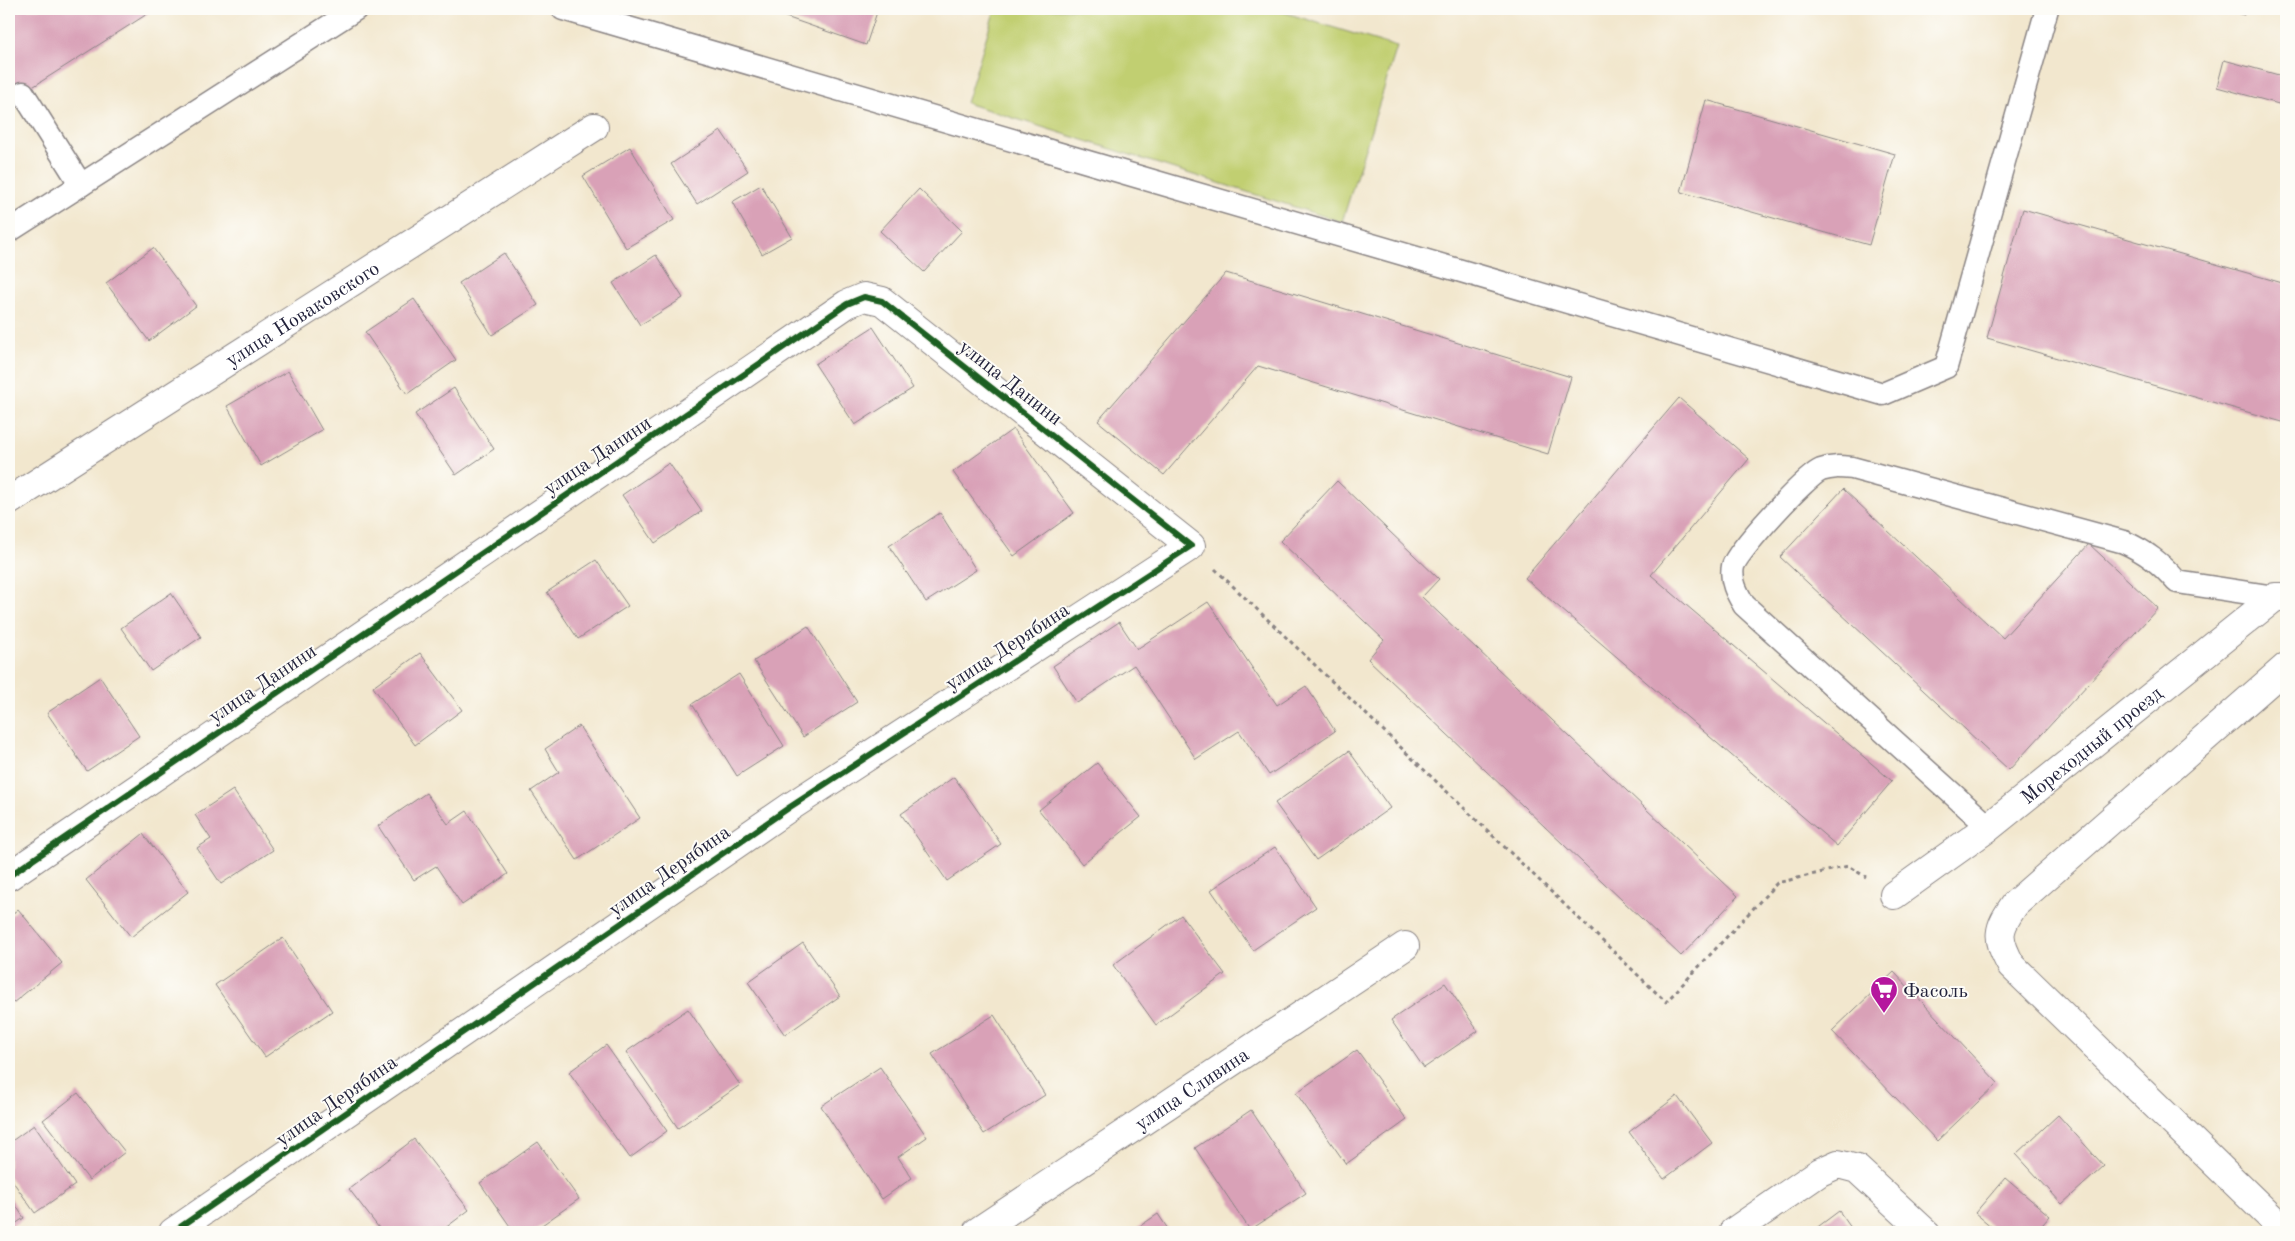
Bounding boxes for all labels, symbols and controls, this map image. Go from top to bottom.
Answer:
street label: улица Новаковского [223,259,384,372]
street label: улица Данини [954,337,1065,430]
street label: улица Данини [541,413,655,500]
street label: улица Дерябина [943,600,1074,695]
street label: улица Данини [206,641,320,728]
street label: Мореходный проезд [2018,684,2167,809]
street label: улица Дерябина [606,822,735,921]
supermarket icon: Фасоль [1869,975,1899,1014]
place label: Фасоль [1903,982,1968,1002]
street label: улица Сливина [1132,1045,1253,1135]
street label: улица Дерябина [273,1052,402,1151]

